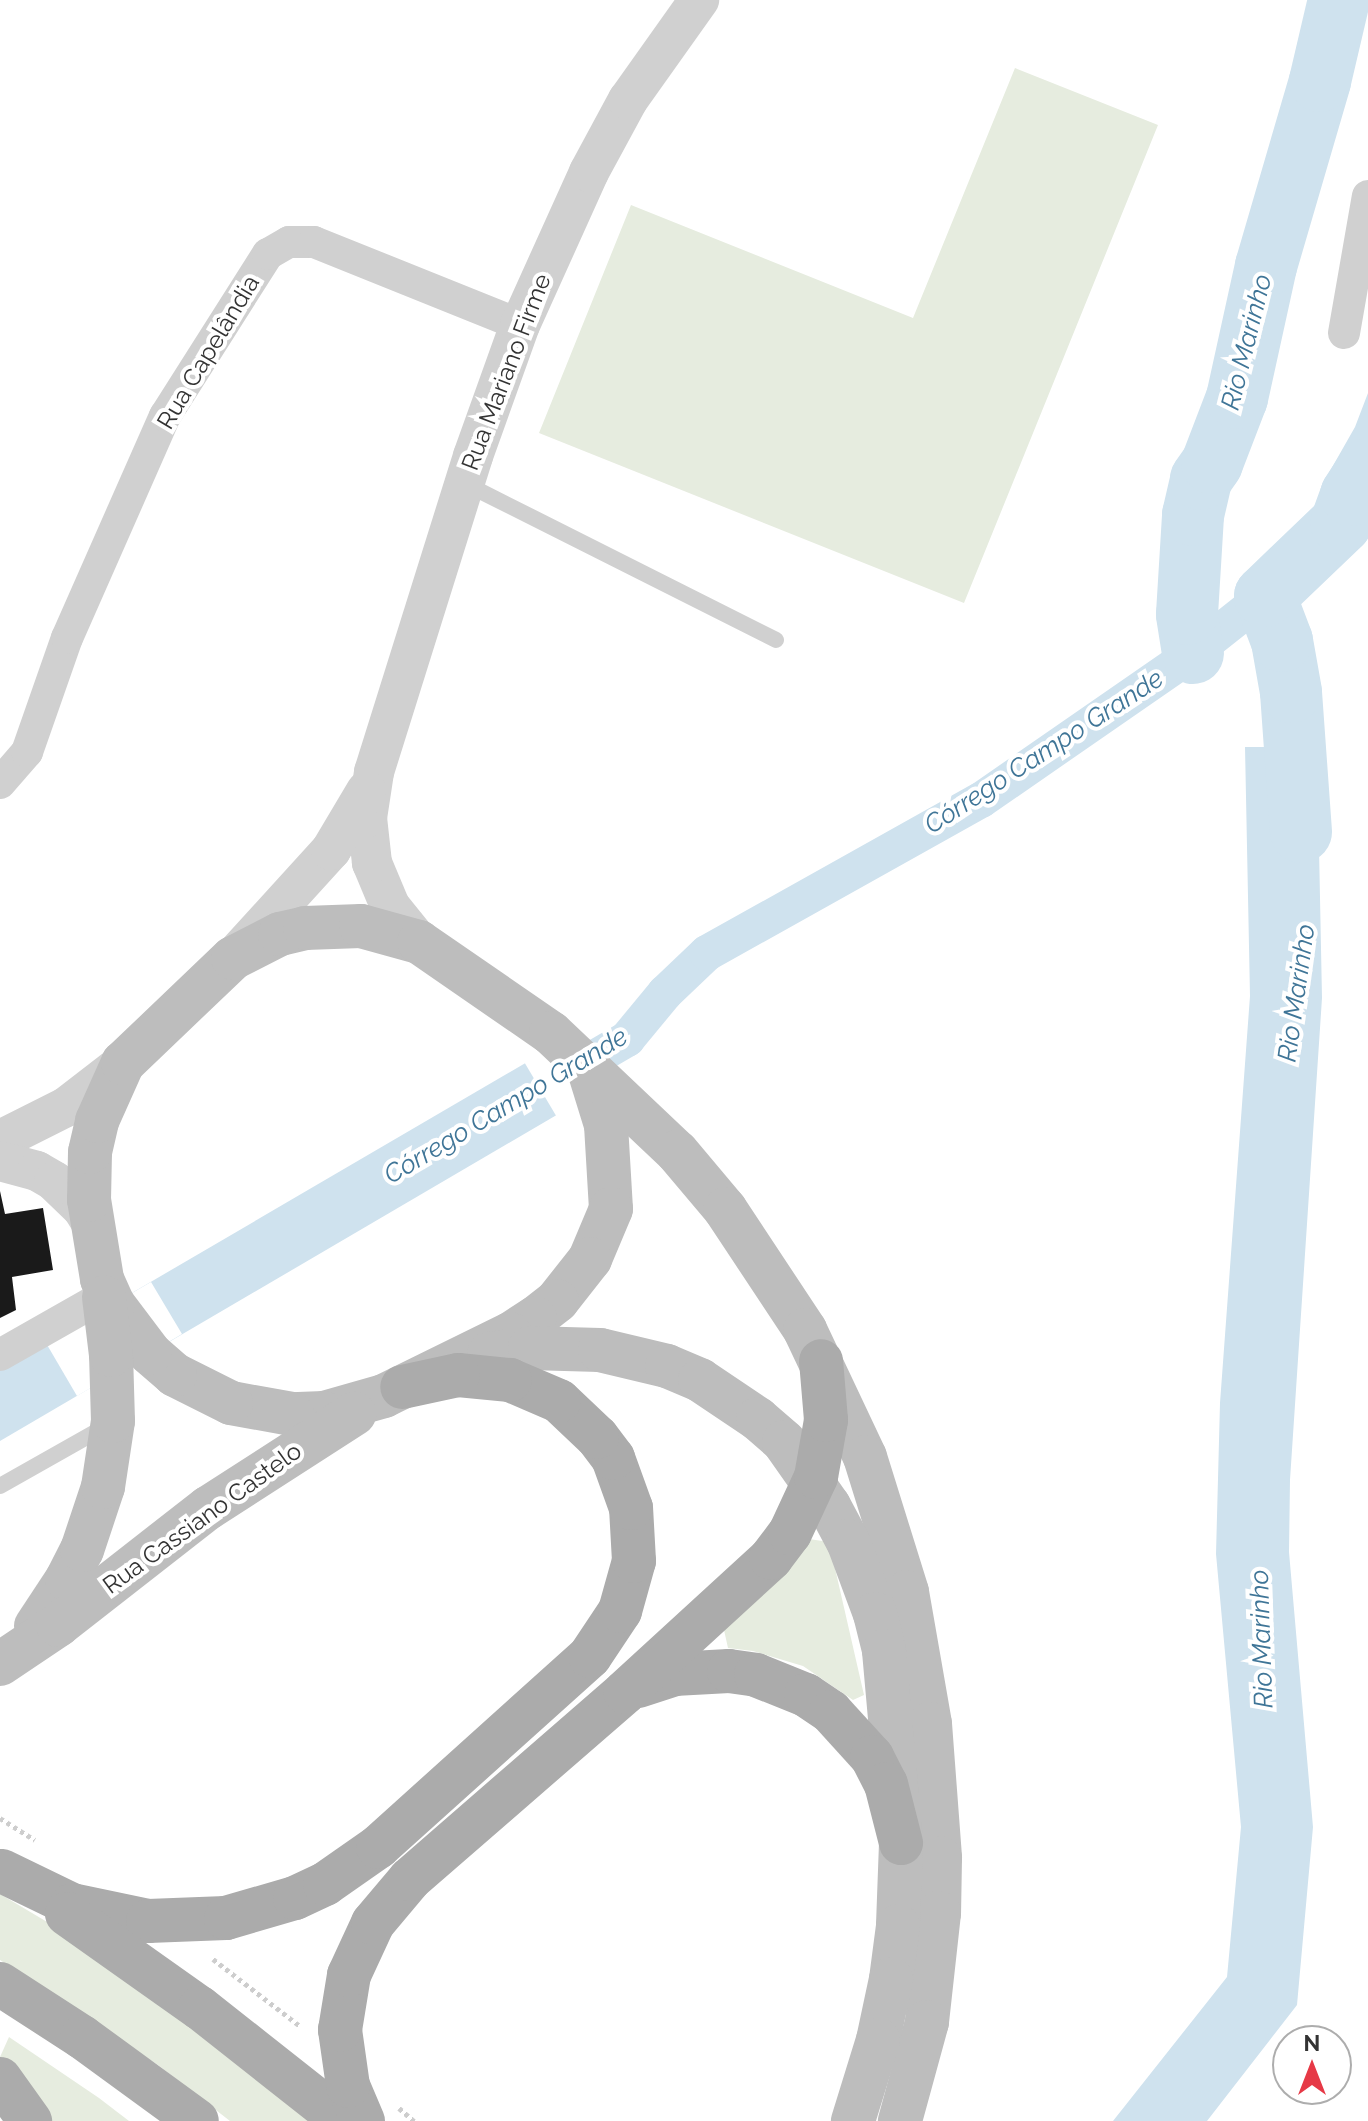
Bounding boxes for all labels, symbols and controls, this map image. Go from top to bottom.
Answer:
street label: Rua Capelândia [151,270,265,434]
street label: Rua Mariano Firme [455,270,557,474]
water label: Rio Marinho [1215,271,1279,413]
water label: Córrego Campo Grande [919,663,1169,841]
water label: Rio Marinho [1272,922,1322,1064]
water label: Córrego Campo Grande [379,1021,633,1191]
street label: Rua Cassiano Castelo [97,1436,307,1600]
water label: Rio Marinho [1244,1569,1280,1709]
north arrow [1272,2025,1352,2105]
text: N [1304,2030,1320,2056]

